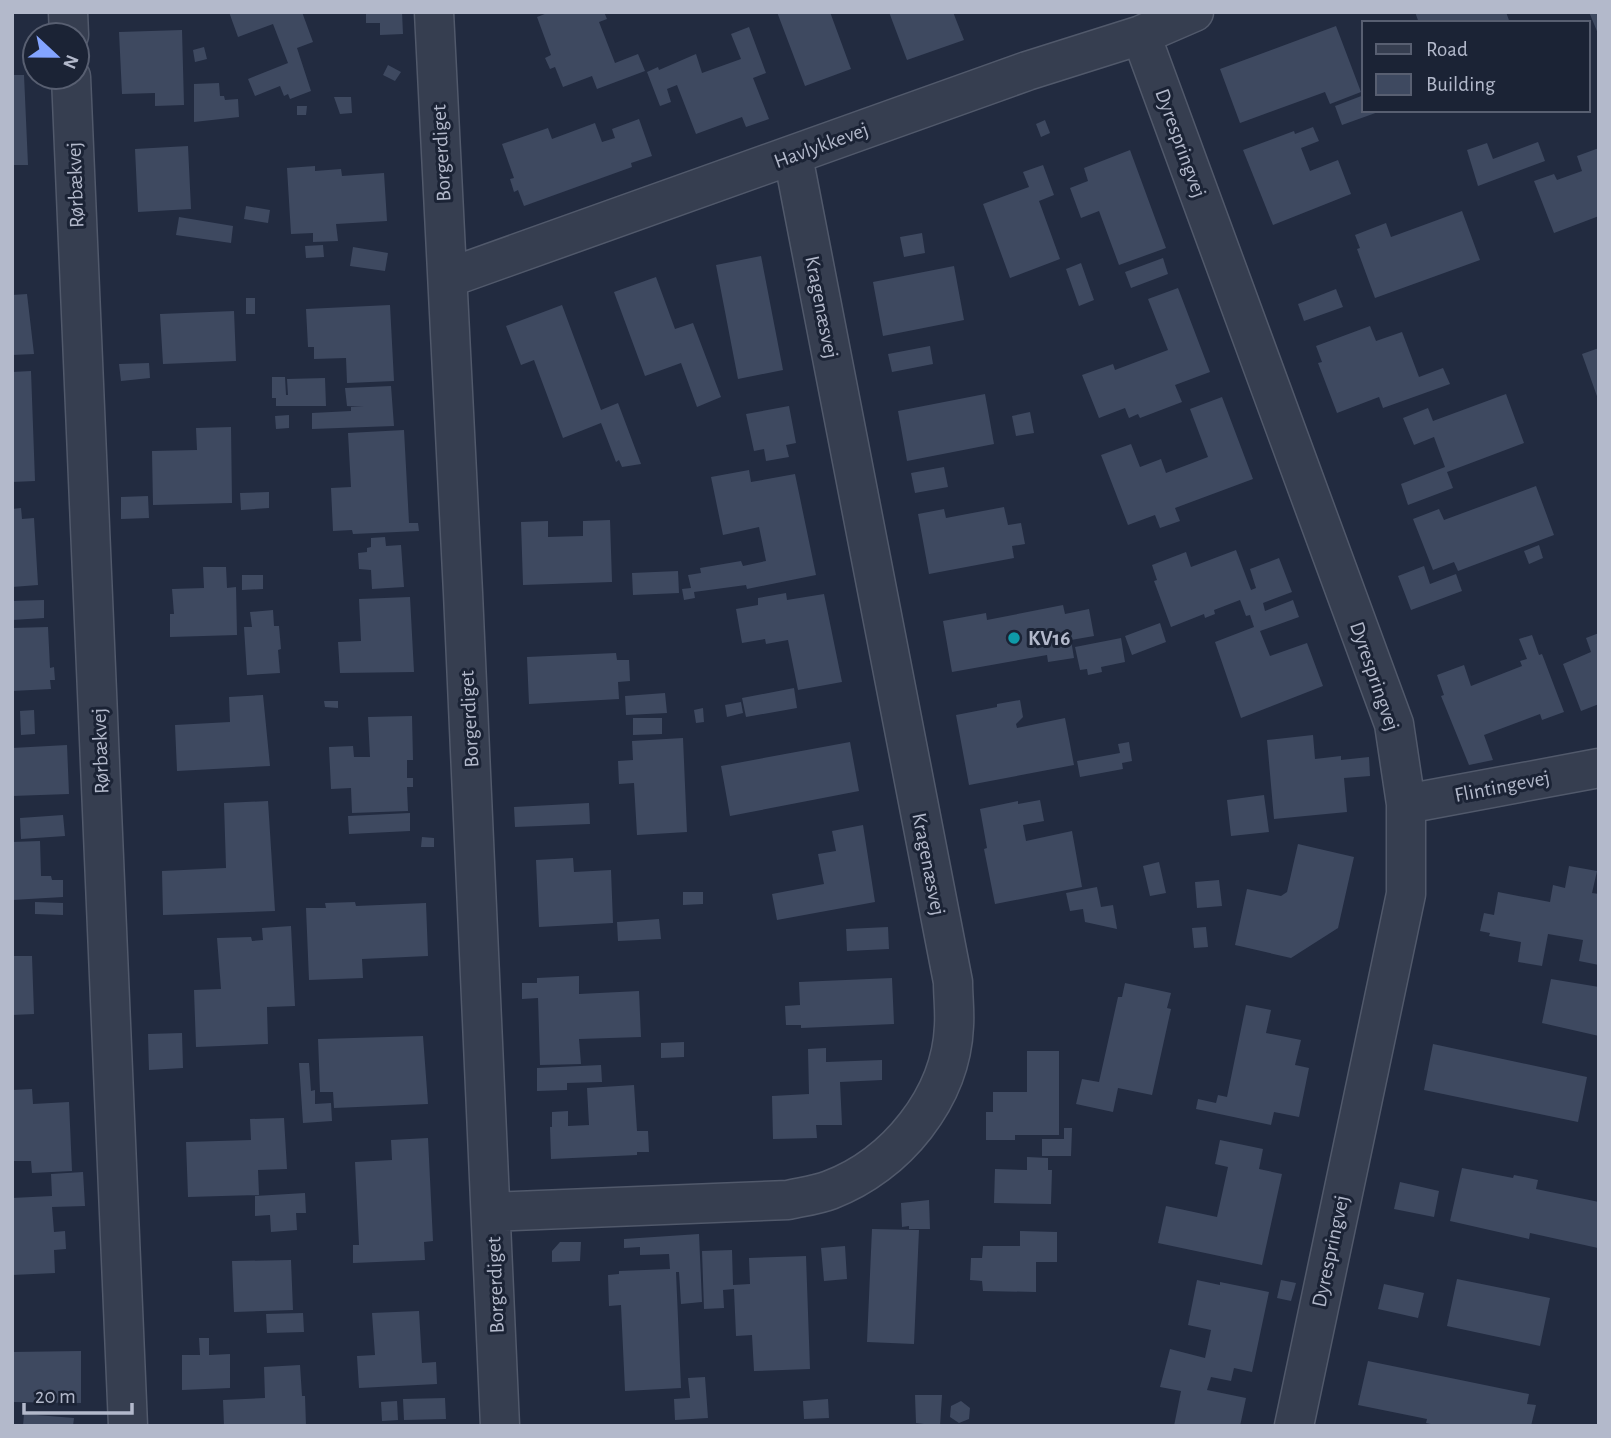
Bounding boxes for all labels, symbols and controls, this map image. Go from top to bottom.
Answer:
north arrow [21,21,91,91]
legend [1362,21,1590,112]
text: Road [1426,39,1468,60]
text: N [59,52,82,71]
text: Building [1426,74,1496,95]
street label: Dyrespringvej [1151,86,1210,200]
street label: Borgerdiget [428,104,455,202]
street label: Havlykkevej [771,119,871,172]
street label: Rørbækvej [64,142,87,228]
street label: Kragenæsvej [801,254,842,360]
street label: Dyrespringvej [1346,619,1403,733]
place label: KV16 [1028,628,1070,649]
marker: KV16 [1006,630,1022,646]
street label: Borgerdiget [456,670,483,768]
street label: Rørbækvej [89,708,112,794]
street label: Flintingevej [1453,767,1551,806]
street label: Kragenæsvej [908,811,949,917]
street label: Dyrespringvej [1308,1193,1353,1309]
street label: Borgerdiget [483,1236,508,1334]
scale bar [24,1372,133,1416]
text: 20 m [35,1386,76,1407]

